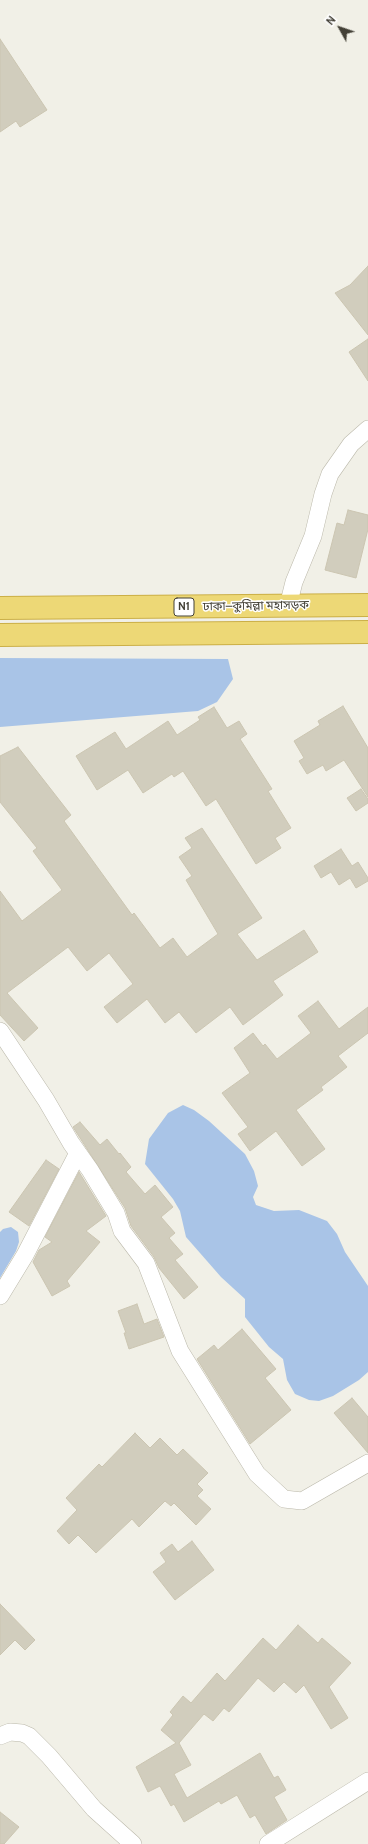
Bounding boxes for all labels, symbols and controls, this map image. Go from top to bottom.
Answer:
north arrow [320,8,360,48]
text: N [323,13,339,28]
road number: N1 [174,598,194,616]
street label: ঢাকা–কুমিল্লা মহাসড়ক [203,598,309,614]

